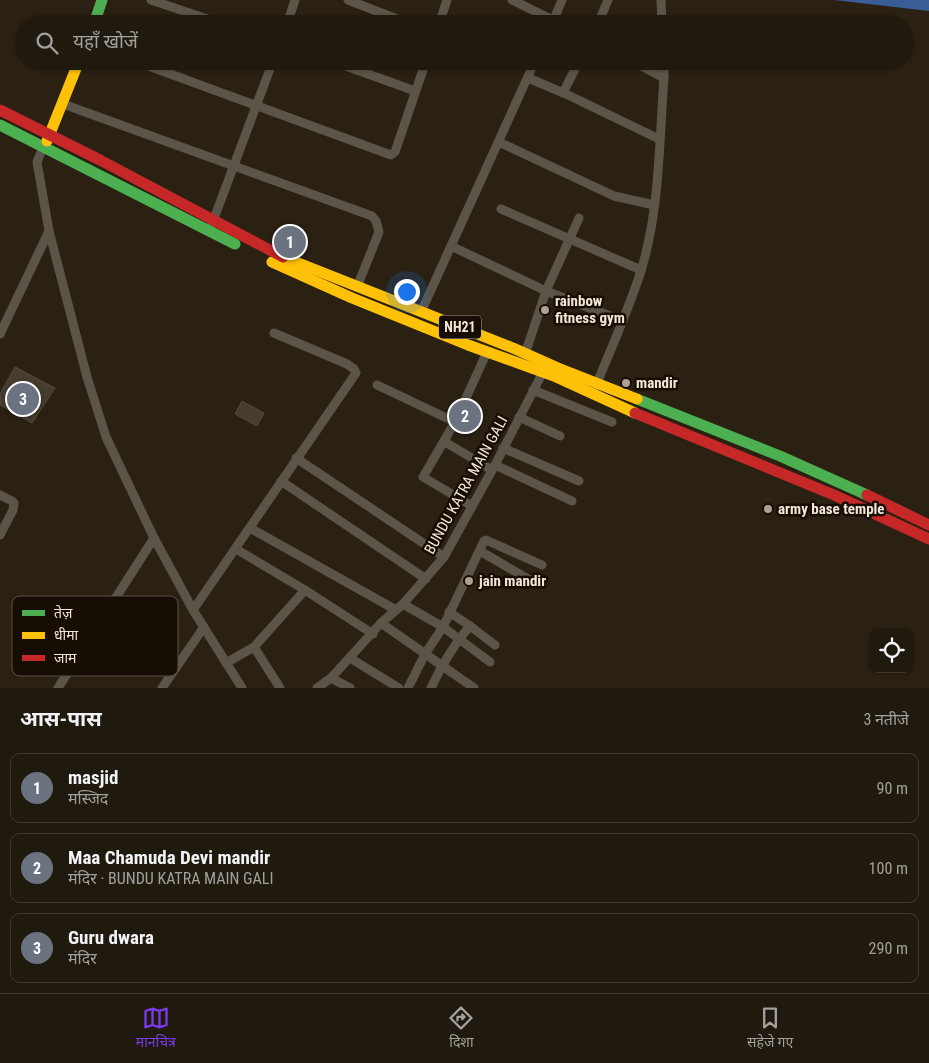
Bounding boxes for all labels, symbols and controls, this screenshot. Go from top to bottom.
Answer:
search box [15,15,914,70]
icon: search [33,29,61,57]
text: यहाँ खोजें [73,30,138,53]
pin: 1 [274,223,306,261]
your location [394,279,420,305]
place label: rainbow fitness gym [555,292,625,327]
marker: rainbow fitness gym [539,304,551,316]
road number: NH21 [439,316,481,338]
place label: mandir [636,374,678,392]
marker: mandir [620,377,632,389]
pin: 3 [7,380,39,418]
pin: 2 [449,397,481,435]
street label: BUNDU KATRA MAIN GALI [421,413,511,557]
place label: army base temple [778,500,885,518]
marker: army base temple [762,503,774,515]
place label: jain mandir [478,572,546,590]
marker: jain mandir [463,575,475,587]
legend [12,596,178,676]
text: तेज़ [54,604,73,621]
text: धीमा [54,627,79,643]
map controls [869,628,914,673]
button: locate [869,628,914,673]
text: जाम [54,650,77,666]
text: आस-पास [20,707,102,731]
text: 3 नतीजे [863,710,909,729]
text: masjid [68,766,119,789]
text: 1 [33,779,41,798]
text: 90 m [876,779,908,798]
text: मस्जिद [68,789,108,808]
text: Maa Chamuda Devi mandir [68,846,270,869]
text: 2 [33,859,41,878]
text: 100 m [869,859,908,878]
text: मंदिर · BUNDU KATRA MAIN GALI [68,869,273,888]
text: Guru dwara [68,926,154,949]
text: 3 [33,939,41,958]
text: 290 m [869,939,908,958]
text: मंदिर [68,949,97,968]
tab: मानचित्र [136,1004,176,1053]
tab: दिशा [447,1004,475,1053]
tab: सहेजे गए [747,1004,793,1053]

